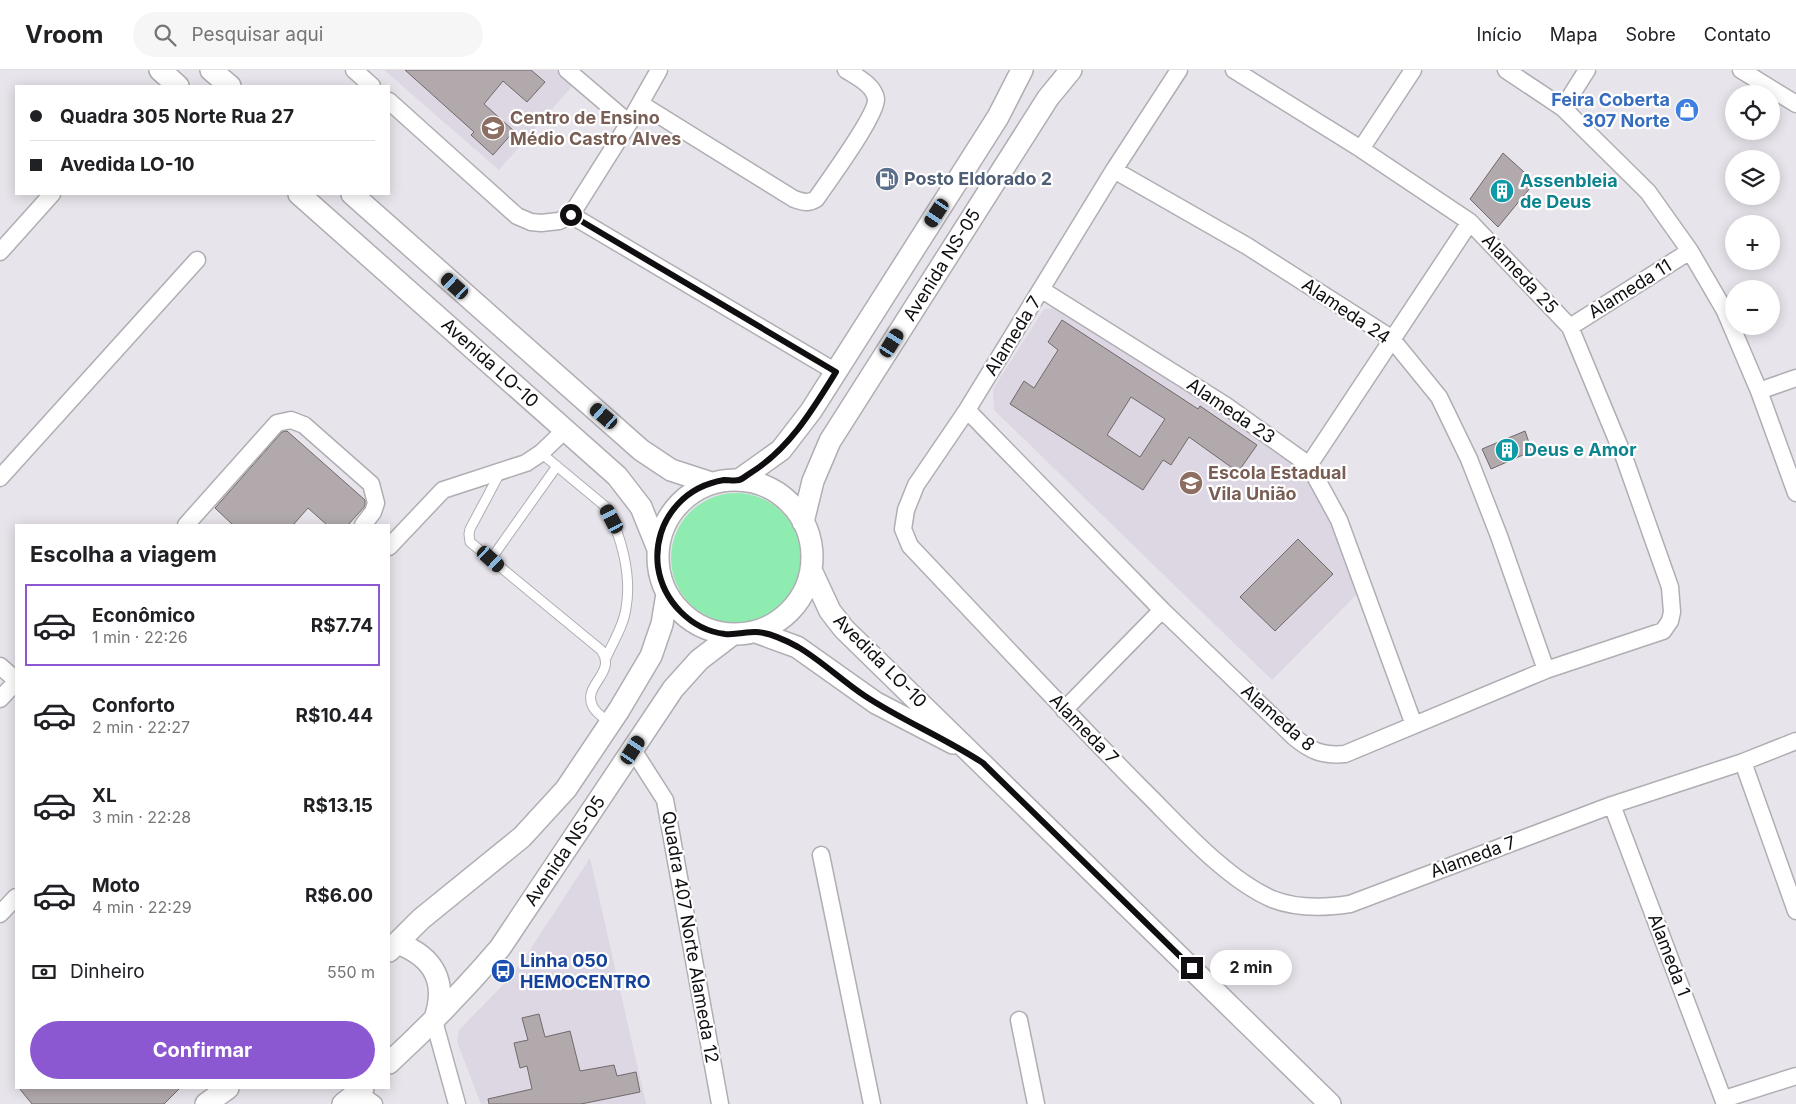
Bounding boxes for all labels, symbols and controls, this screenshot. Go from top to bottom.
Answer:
search box [133,12,483,57]
text: Vroom [25,20,103,49]
icon: search [151,21,179,49]
text: Pesquisar aqui [191,23,323,46]
text: Início [1477,24,1522,45]
text: Mapa [1550,24,1597,45]
text: Sobre [1625,24,1676,45]
text: Contato [1704,24,1771,45]
map controls [1725,85,1780,335]
button: locate [1725,85,1780,140]
place label: Feira Coberta 307 Norte [1551,89,1670,131]
shop icon: Feira Coberta 307 Norte [1674,97,1700,123]
text: Quadra 305 Norte Rua 27 [60,105,294,128]
place label: Centro de Ensino Médio Castro Alves [510,107,681,149]
school or university icon: Centro de Ensino Médio Castro Alves [480,115,506,141]
button: layers [1725,150,1780,205]
text: Avedida LO-10 [60,153,195,176]
fuel station icon: Posto Eldorado 2 [874,166,900,192]
place label: Posto Eldorado 2 [904,168,1052,189]
place label: Assenbleia de Deus [1520,170,1618,212]
building icon: Assenbleia de Deus [1489,178,1515,204]
car [922,196,951,230]
route start [560,204,582,226]
street label: Avenida NS-05 [899,205,984,325]
button: + [1725,215,1780,270]
street label: Alameda 25 [1478,229,1563,318]
street label: Alameda 11 [1584,255,1675,322]
car [438,270,471,302]
street label: Alameda 24 [1298,273,1394,348]
button: − [1725,280,1780,335]
street label: Alameda 7 [980,292,1045,379]
street label: Avenida LO-10 [438,314,543,412]
car [877,326,906,360]
street label: Alameda 23 [1183,374,1279,448]
car [587,400,620,432]
building icon: Deus e Amor [1494,437,1520,463]
place label: Deus e Amor [1524,439,1637,460]
place label: Escola Estadual Vila União [1208,462,1346,504]
school or university icon: Escola Estadual Vila União [1178,470,1204,496]
car [598,502,625,536]
text: Escolha a viagem [30,541,217,567]
car [474,543,507,575]
icon: car [32,603,77,648]
text: Econômico [92,604,195,627]
street label: Avedida LO-10 [829,610,931,712]
text: R$7.74 [311,614,373,637]
text: 1 min · 22:26 [92,627,188,647]
street label: Alameda 8 [1237,680,1319,755]
street label: Alameda 7 [1046,689,1123,768]
icon: car [32,693,77,738]
text: Conforto [92,694,175,717]
text: R$10.44 [296,704,373,727]
text: 2 min · 22:27 [92,717,190,737]
car [618,733,647,767]
icon: car [32,783,77,828]
text: XL [92,784,117,807]
street label: Avenida NS-05 [520,792,609,910]
text: R$13.15 [303,794,373,817]
text: 3 min · 22:28 [92,807,191,827]
street label: Quadra 407 Norte Alameda 12 [658,809,723,1065]
street label: Alameda 7 [1427,831,1518,882]
icon: car [32,873,77,918]
text: Moto [92,874,140,897]
text: R$6.00 [305,884,373,907]
text: 4 min · 22:29 [92,897,192,917]
street label: Alameda 1 [1644,911,1695,999]
place label: Linha 050 HEMOCENTRO [520,950,651,992]
callout: 2 min [1210,950,1292,986]
route end [1181,957,1203,979]
text: 2 min [1230,957,1272,977]
icon: cash [30,958,58,986]
bus stop icon: Linha 050 HEMOCENTRO [490,958,516,984]
text: Dinheiro [70,960,145,983]
text: 550 m [327,962,375,982]
button: Confirmar [30,1021,375,1079]

